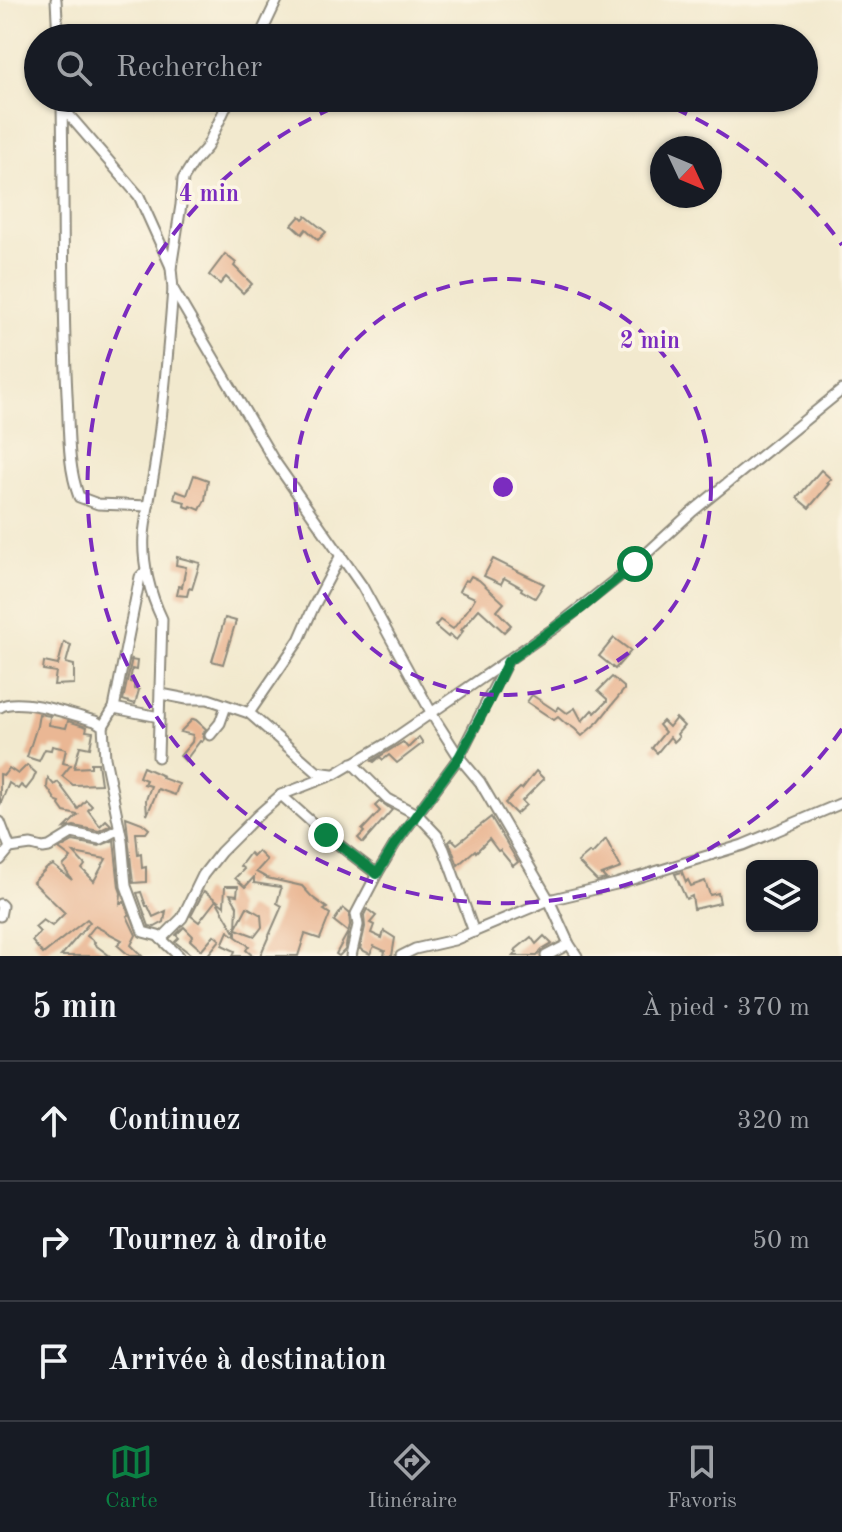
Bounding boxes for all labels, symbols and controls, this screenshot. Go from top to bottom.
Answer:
search box [24,24,818,112]
icon: search [52,46,96,90]
text: Rechercher [116,53,262,83]
north arrow [650,136,722,208]
text: 4 min [179,183,239,207]
text: 2 min [620,330,680,354]
centre of rings [489,473,517,501]
route start [617,546,653,582]
route end [308,817,344,853]
map controls [746,860,818,932]
button: layers [746,860,818,932]
text: 5 min [32,991,117,1025]
text: À pied · 370 m [642,995,810,1021]
icon: ahead [32,1099,76,1143]
text: Continuez [108,1106,241,1136]
text: 320 m [737,1108,810,1134]
icon: right [32,1219,76,1263]
text: Tournez à droite [108,1226,327,1256]
text: 50 m [752,1228,810,1254]
icon: arrive [32,1339,76,1383]
text: Arrivée à destination [108,1346,387,1376]
tab: Carte [105,1440,158,1515]
tab: Itinéraire [368,1440,457,1515]
tab: Favoris [667,1440,737,1515]

